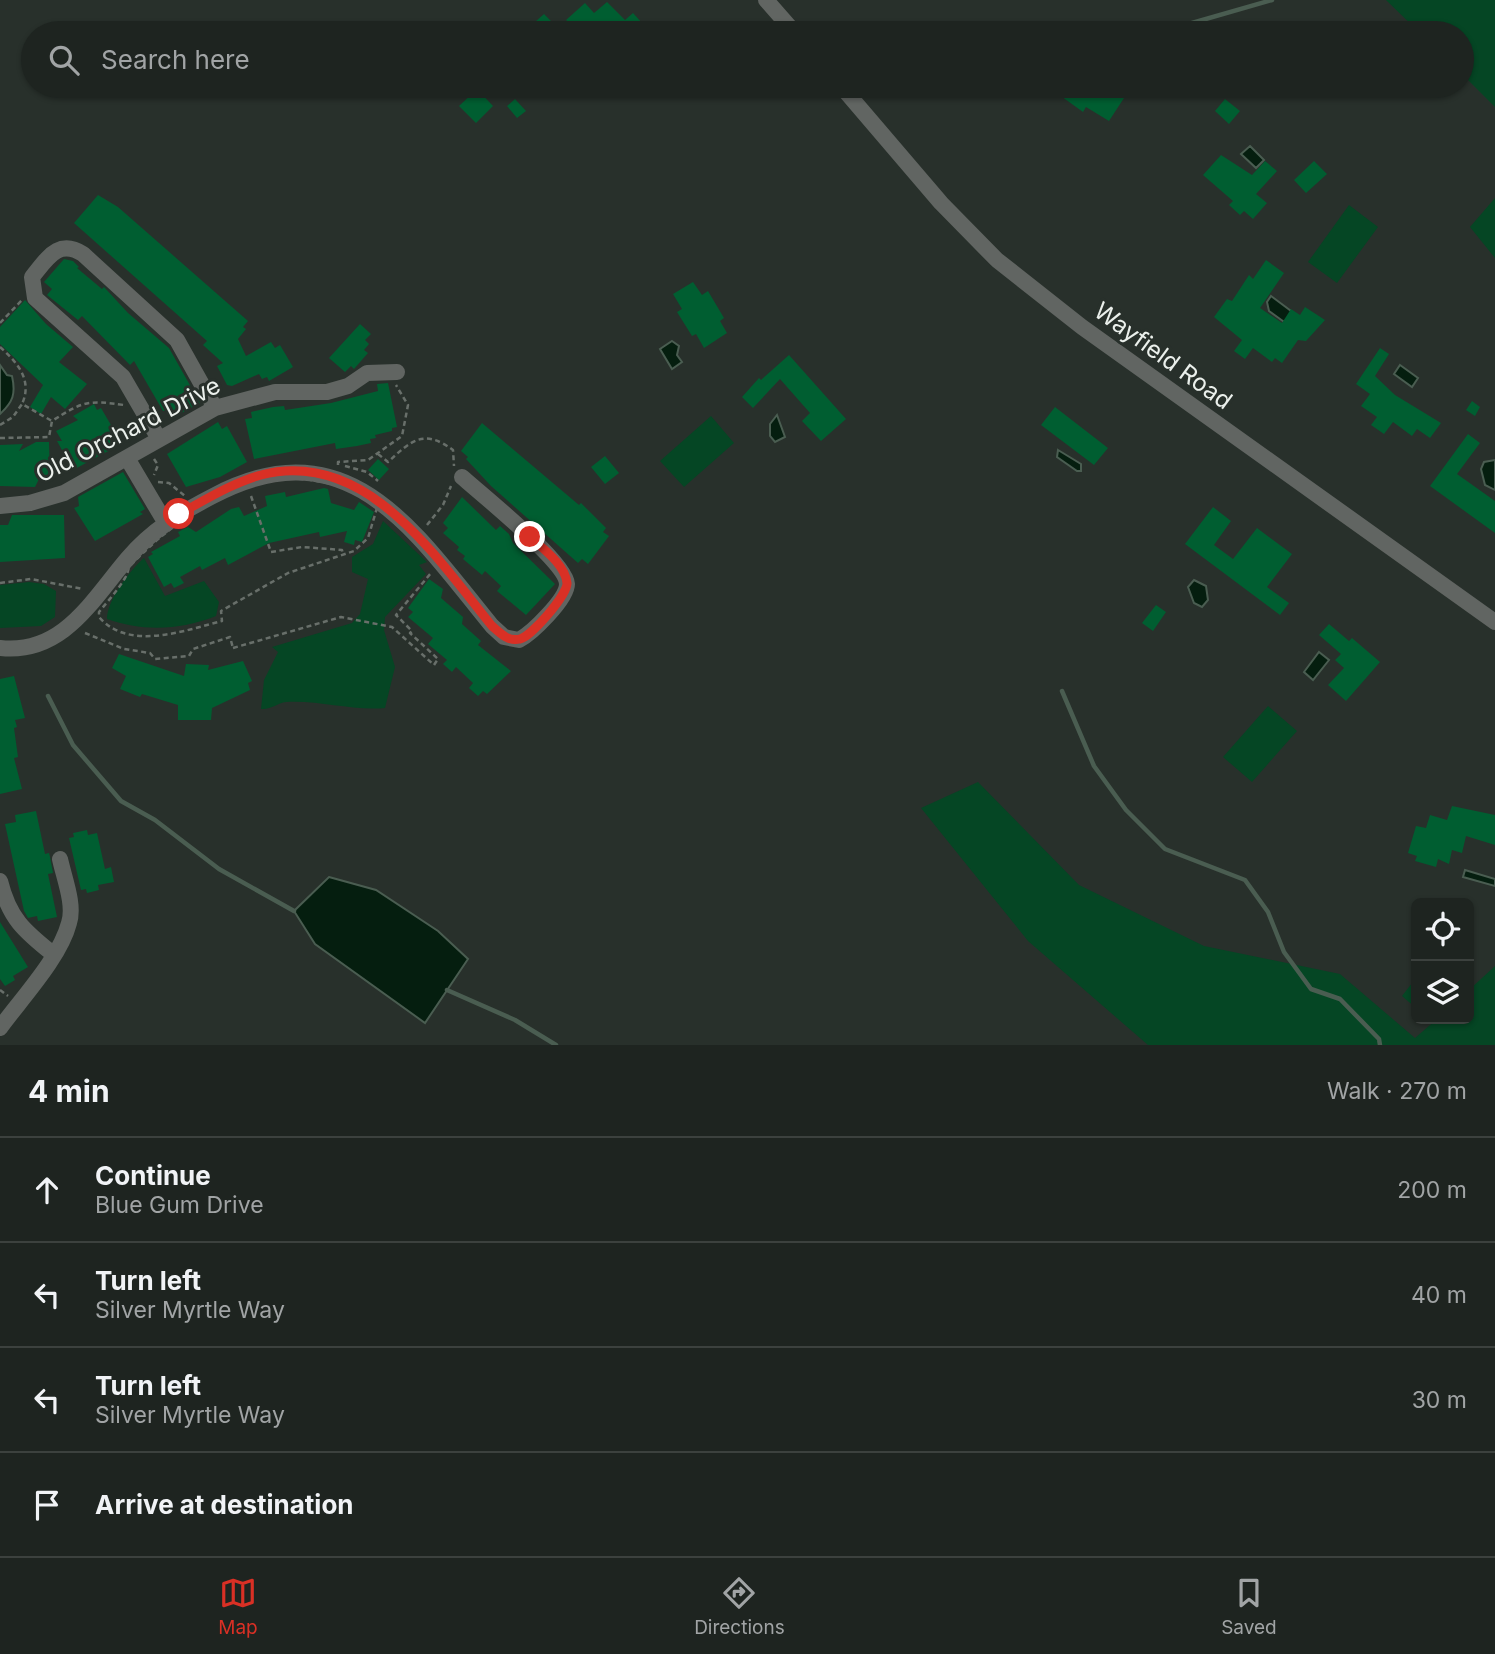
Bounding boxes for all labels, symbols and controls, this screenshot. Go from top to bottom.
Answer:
search box [21,21,1474,98]
icon: search [45,41,83,79]
text: Search here [101,44,250,75]
street label: Wayfield Road [1089,296,1238,415]
street label: Old Orchard Drive [30,370,225,489]
route start [163,498,194,529]
route end [514,521,545,552]
map controls [1411,898,1474,1024]
button: locate [1411,898,1474,961]
button: layers [1411,961,1474,1024]
text: 4 min [28,1073,110,1109]
text: Walk · 270 m [1327,1077,1467,1105]
text: Continue [95,1160,211,1191]
icon: ahead [28,1171,66,1209]
text: 200 m [1397,1176,1467,1204]
text: Blue Gum Drive [95,1191,264,1219]
text: Turn left [95,1265,201,1296]
icon: left [28,1276,66,1314]
text: 40 m [1411,1281,1467,1309]
text: Silver Myrtle Way [95,1296,285,1324]
text: Turn left [95,1370,201,1401]
icon: left [28,1381,66,1419]
text: 30 m [1412,1386,1467,1414]
text: Silver Myrtle Way [95,1401,285,1429]
icon: arrive [28,1486,66,1524]
text: Arrive at destination [95,1489,354,1520]
tab: Map [218,1574,258,1639]
tab: Directions [694,1574,785,1639]
tab: Saved [1221,1574,1277,1639]

